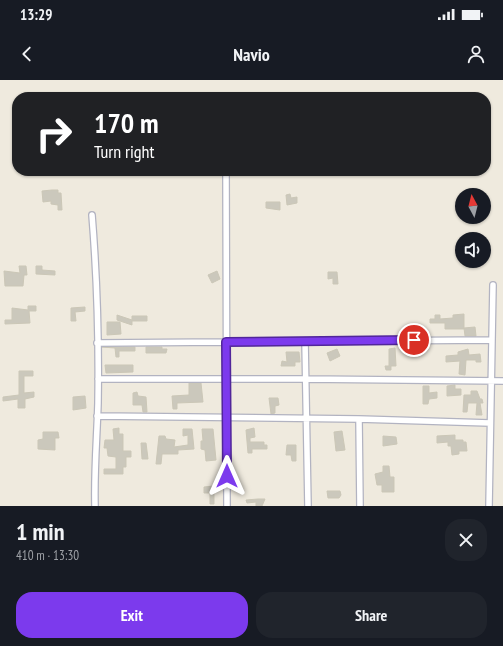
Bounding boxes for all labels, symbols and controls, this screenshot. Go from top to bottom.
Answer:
text: 13:29 [20,5,52,24]
icon: back [16,43,38,65]
text: Navio [233,43,270,66]
icon: person [465,43,487,65]
text: 170 m [94,104,158,141]
icon: right [28,108,80,160]
text: Turn right [94,140,154,163]
north arrow [455,188,491,224]
map controls [455,188,491,268]
button: sound [455,232,491,268]
pin [397,323,431,357]
icon: arrive [403,329,425,351]
position arrow [206,455,248,497]
text: 1 min [16,516,64,547]
button: close [445,519,487,561]
text: 410 m · 13:30 [16,547,79,564]
button: Exit [16,592,248,638]
button: Share [256,592,487,638]

